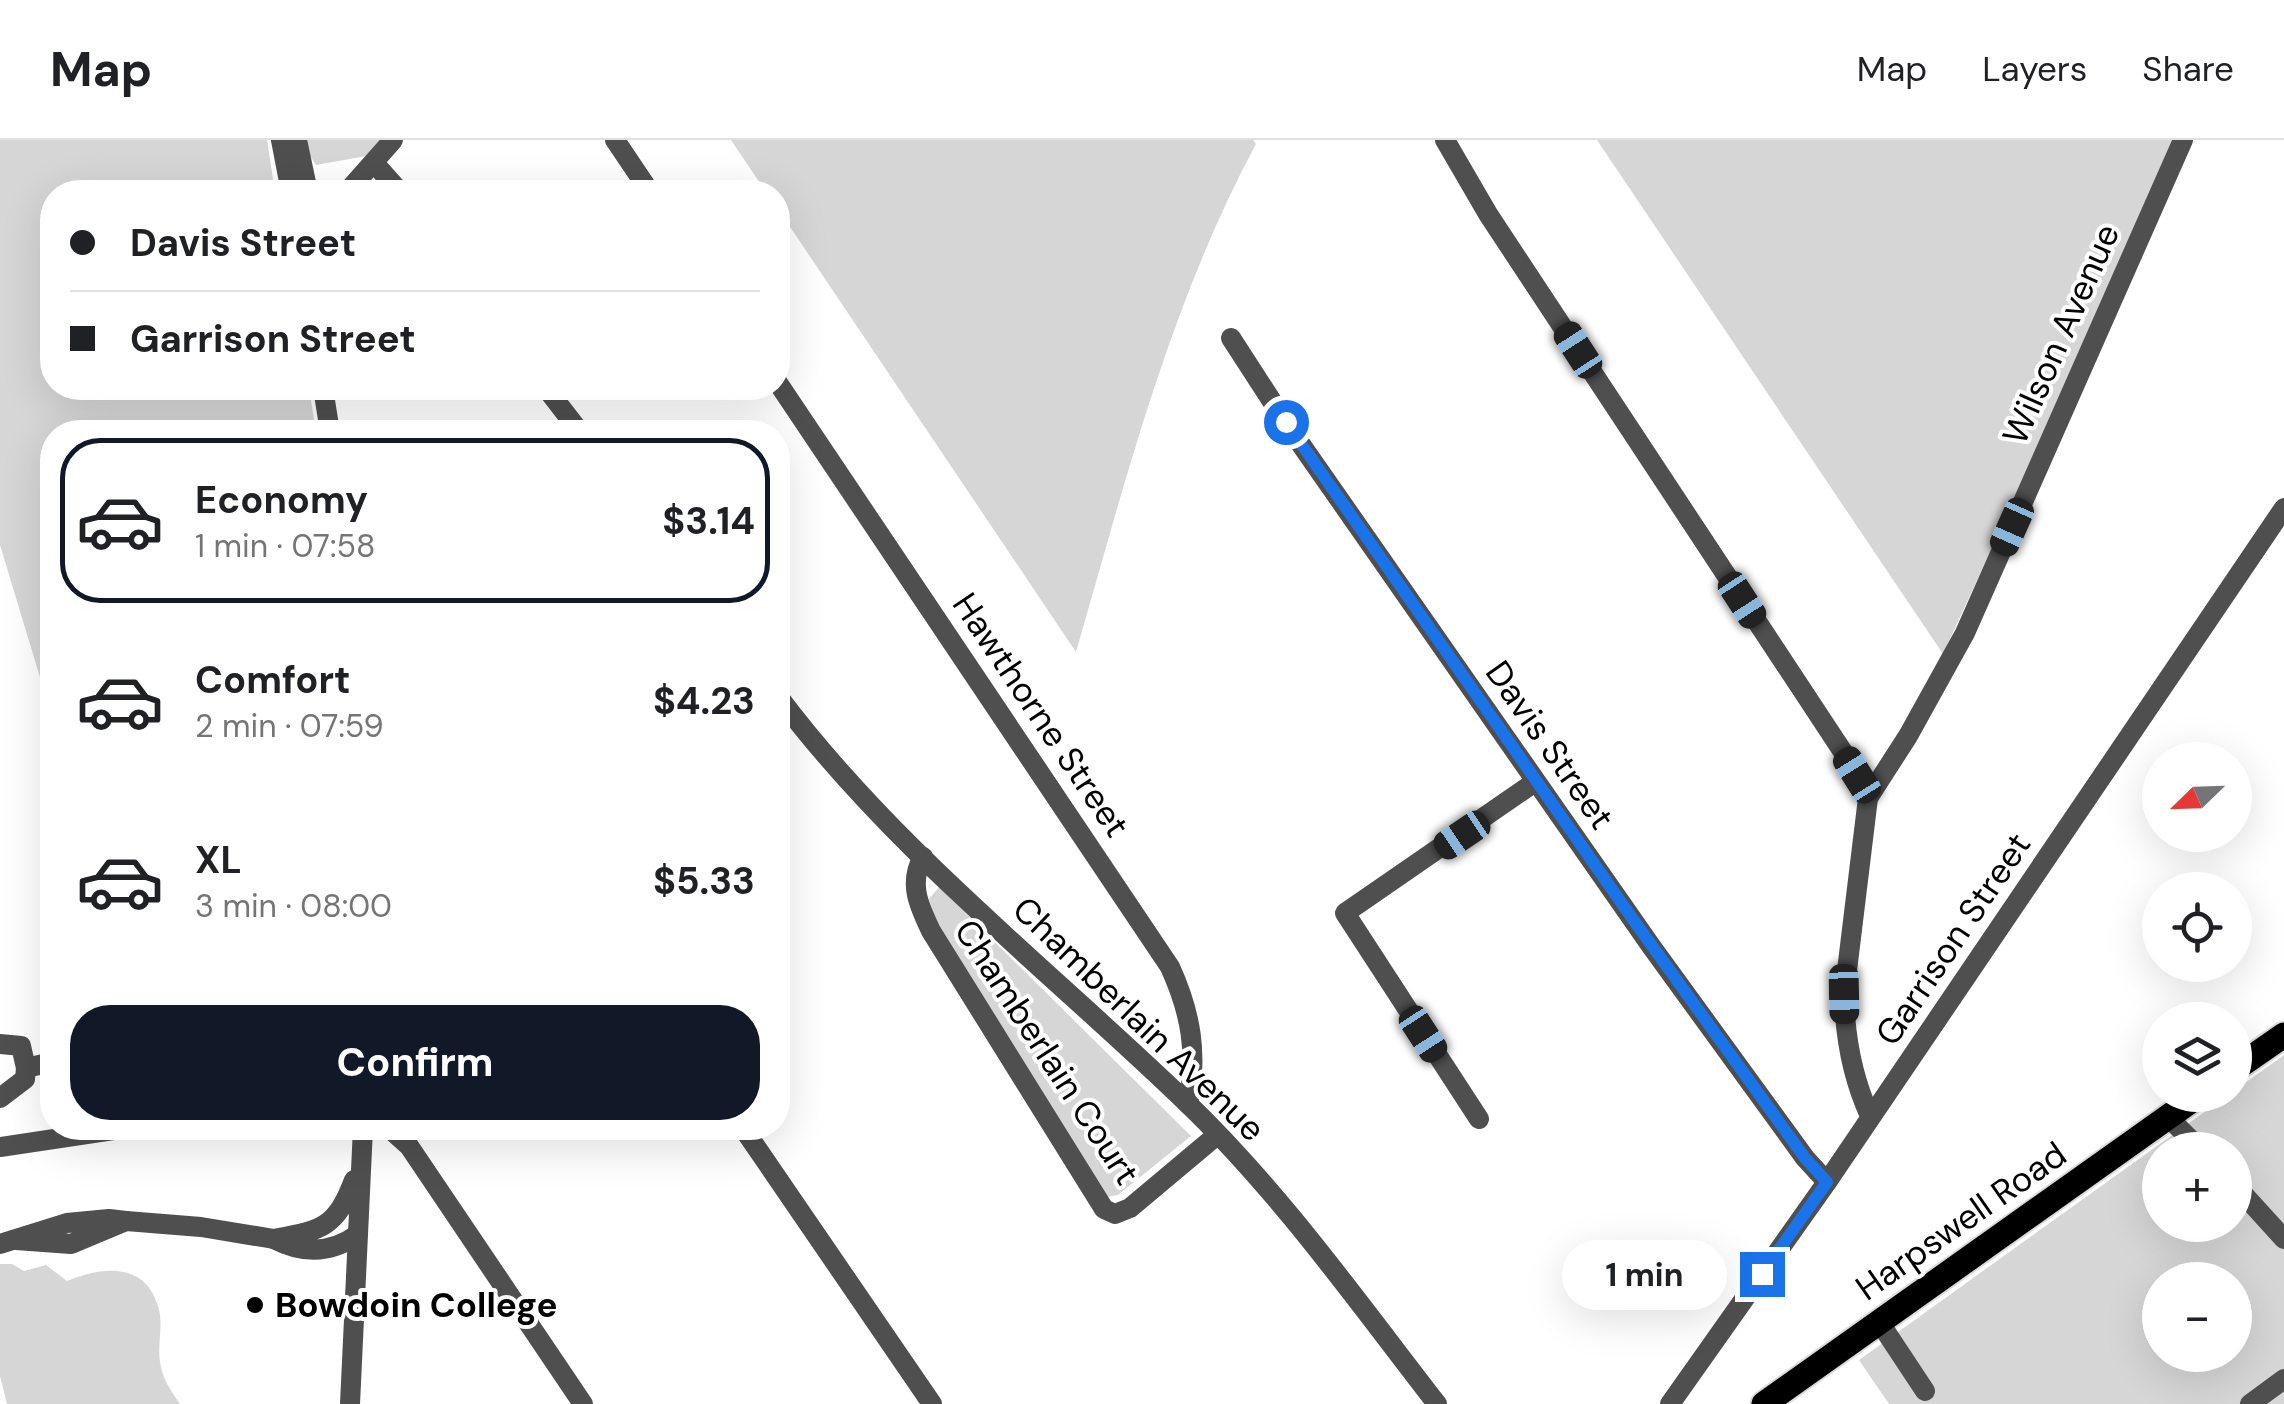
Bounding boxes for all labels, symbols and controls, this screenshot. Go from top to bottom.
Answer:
text: Map [50,38,152,101]
text: Map [1857,46,1927,92]
text: Layers [1982,46,2087,92]
text: Share [2142,46,2234,92]
street label: Wilson Avenue [1992,217,2130,451]
text: Davis Street [130,218,356,268]
text: Garrison Street [130,314,416,364]
car [1549,317,1607,383]
route start [1264,400,1309,445]
text: Economy [195,475,368,525]
icon: car [75,476,165,566]
car [1986,493,2038,561]
text: $3.14 [662,496,755,546]
text: 1 min · 07:58 [195,525,375,567]
car [1713,567,1771,633]
street label: Hawthorne Street [942,584,1140,846]
street label: Davis Street [1475,652,1625,838]
text: Comfort [195,655,351,705]
icon: car [75,656,165,746]
text: $4.23 [653,676,755,726]
text: 2 min · 07:59 [195,705,384,747]
car [1828,742,1886,808]
north arrow [2142,742,2252,852]
map controls [2142,742,2252,1372]
car [1429,806,1495,864]
street label: Garrison Street [1865,824,2041,1054]
text: XL [195,835,242,885]
icon: car [75,836,165,926]
text: $5.33 [653,856,755,906]
button: locate [2142,872,2252,982]
text: 3 min · 08:00 [195,885,392,927]
street label: Chamberlain Avenue [1003,887,1275,1151]
street label: Chamberlain Court [944,911,1150,1193]
car [1828,964,1860,1024]
car [1394,1001,1452,1067]
button: layers [2142,1002,2252,1112]
button: Confirm [70,1005,760,1120]
street label: Harpswell Road [1847,1131,2075,1311]
button: + [2142,1132,2252,1242]
callout: 1 min [1562,1239,1727,1309]
route end [1740,1252,1785,1297]
text: 1 min [1606,1254,1683,1296]
button: − [2142,1262,2252,1372]
place label: Bowdoin College [275,1282,558,1328]
marker: Bowdoin College [244,1294,266,1316]

